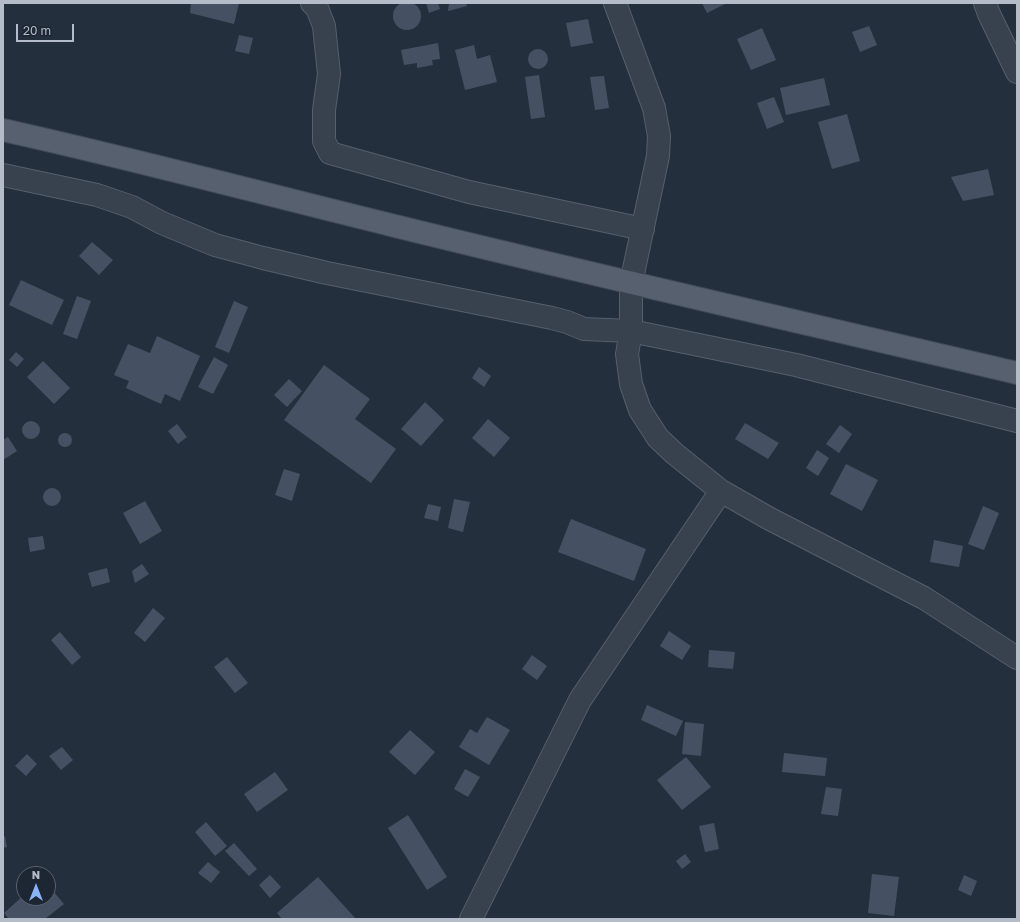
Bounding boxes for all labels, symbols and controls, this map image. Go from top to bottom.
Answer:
scale bar [18,16,76,42]
text: 20 m [23,23,51,38]
north arrow [16,866,56,906]
text: N [32,868,40,881]

